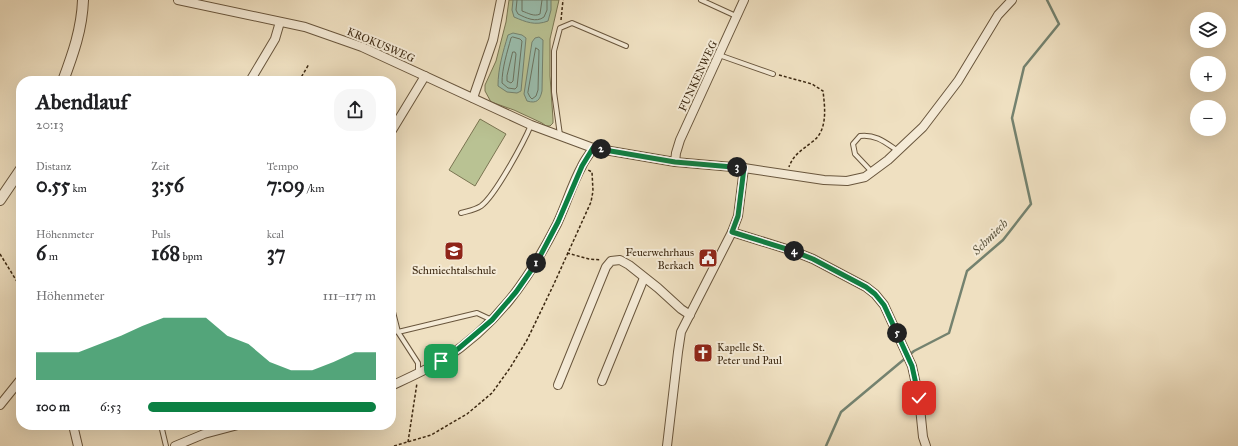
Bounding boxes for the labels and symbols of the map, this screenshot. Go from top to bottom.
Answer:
street label: KROKUSWEG [345,25,417,65]
street label: FUNKENWEG [676,39,720,113]
pin: 2 [591,139,611,159]
pin: 3 [727,157,747,177]
water label: Schmiech [969,216,1011,258]
school or university icon: Schmiechtalschule [443,240,465,262]
pin: 4 [784,241,804,261]
place label: Feuerwehrhaus Berkach [625,246,694,272]
public building icon: Feuerwehrhaus Berkach [697,247,719,269]
pin: 1 [526,253,546,273]
place label: Schmiechtalschule [412,264,497,277]
pin: 5 [887,323,907,343]
place label: Kapelle St. Peter und Paul [717,341,782,367]
church icon: Kapelle St. Peter und Paul [692,342,714,364]
pin [424,344,458,378]
pin [902,381,936,415]

